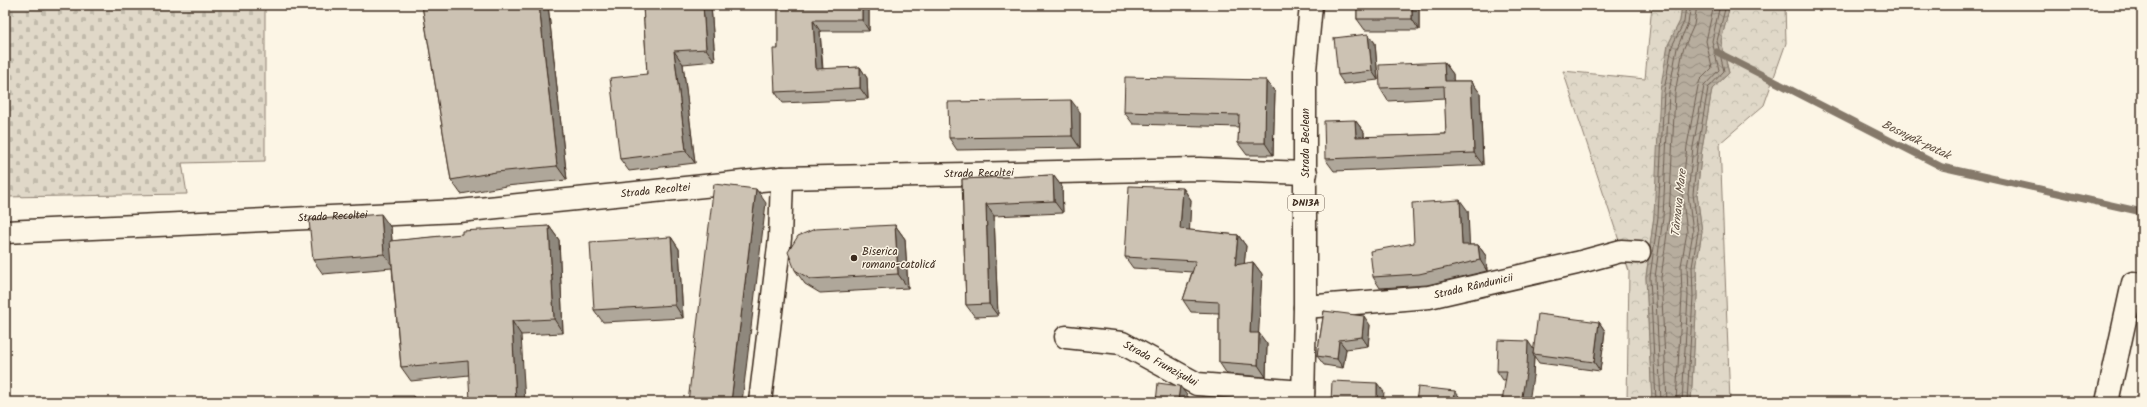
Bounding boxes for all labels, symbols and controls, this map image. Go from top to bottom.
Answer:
street label: Strada Beclean [1297,108,1315,178]
water label: Bosnyák-patak [1878,115,1956,166]
street label: Strada Recoltei [944,164,1014,184]
water label: Târnava Mare [1666,167,1692,238]
street label: Strada Recoltei [620,178,692,203]
road number: DN13A [1288,195,1324,211]
street label: Strada Recoltei [297,206,368,227]
place label: Biserica romano-catolică [862,243,937,274]
marker: Biserica romano-catolică [849,253,859,263]
street label: Strada Rândunicii [1432,269,1515,305]
street label: Strada Frunzișului [1120,336,1201,392]

